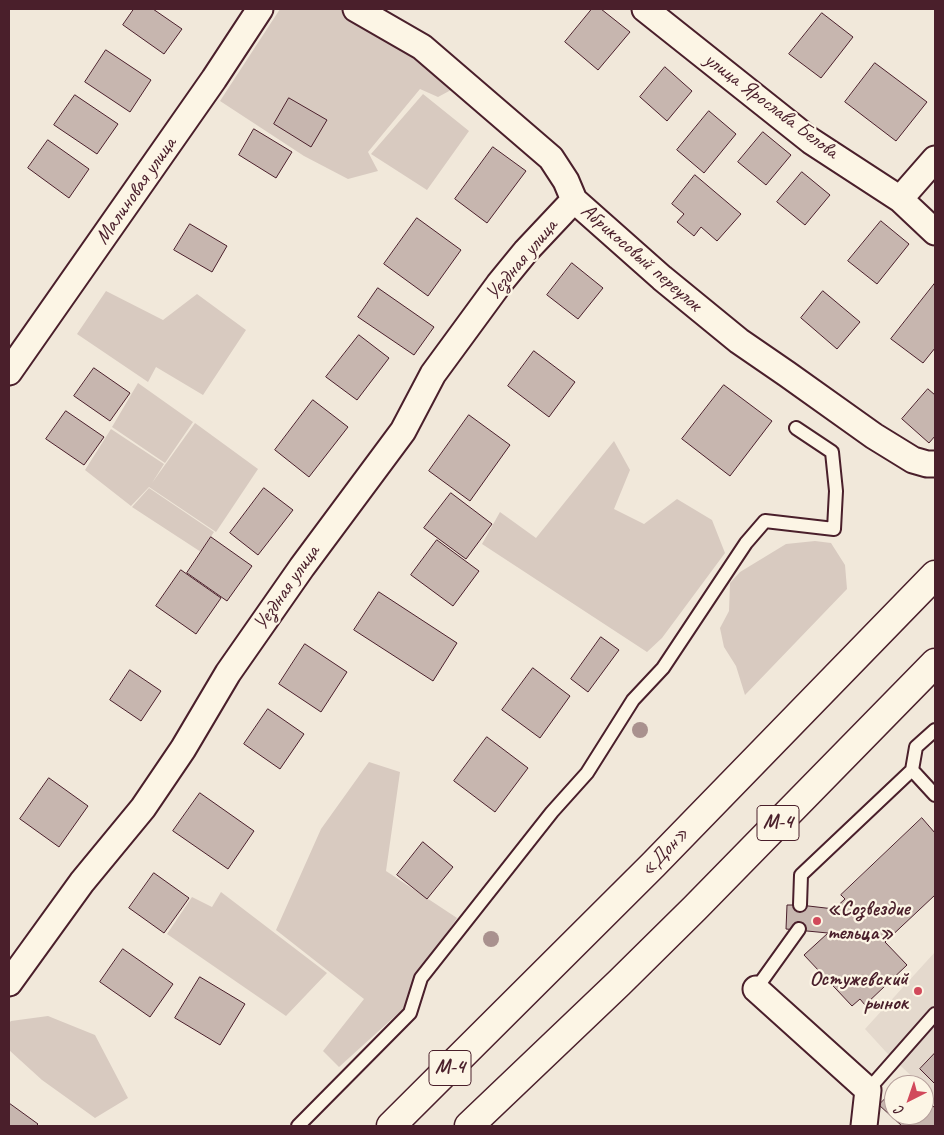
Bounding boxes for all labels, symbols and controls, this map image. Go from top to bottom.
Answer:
street label: улица Ярослава Белова [699,47,843,165]
street label: Малиновая улица [90,133,182,249]
street label: Абрикосовый переулок [575,199,707,317]
street label: Уездная улица [481,214,563,306]
street label: Уездная улица [248,540,326,636]
road number: М-4 [757,806,799,840]
street label: «Дон» [635,822,695,882]
place label: «Созвездие тельца» [827,896,909,946]
marker: «Созвездие тельца» [811,915,823,927]
place label: Остужевский рынок [810,966,908,1016]
marker: Остужевский рынок [912,985,924,997]
road number: М-4 [429,1050,471,1086]
north arrow [884,1075,934,1125]
text: С [891,1102,908,1120]

